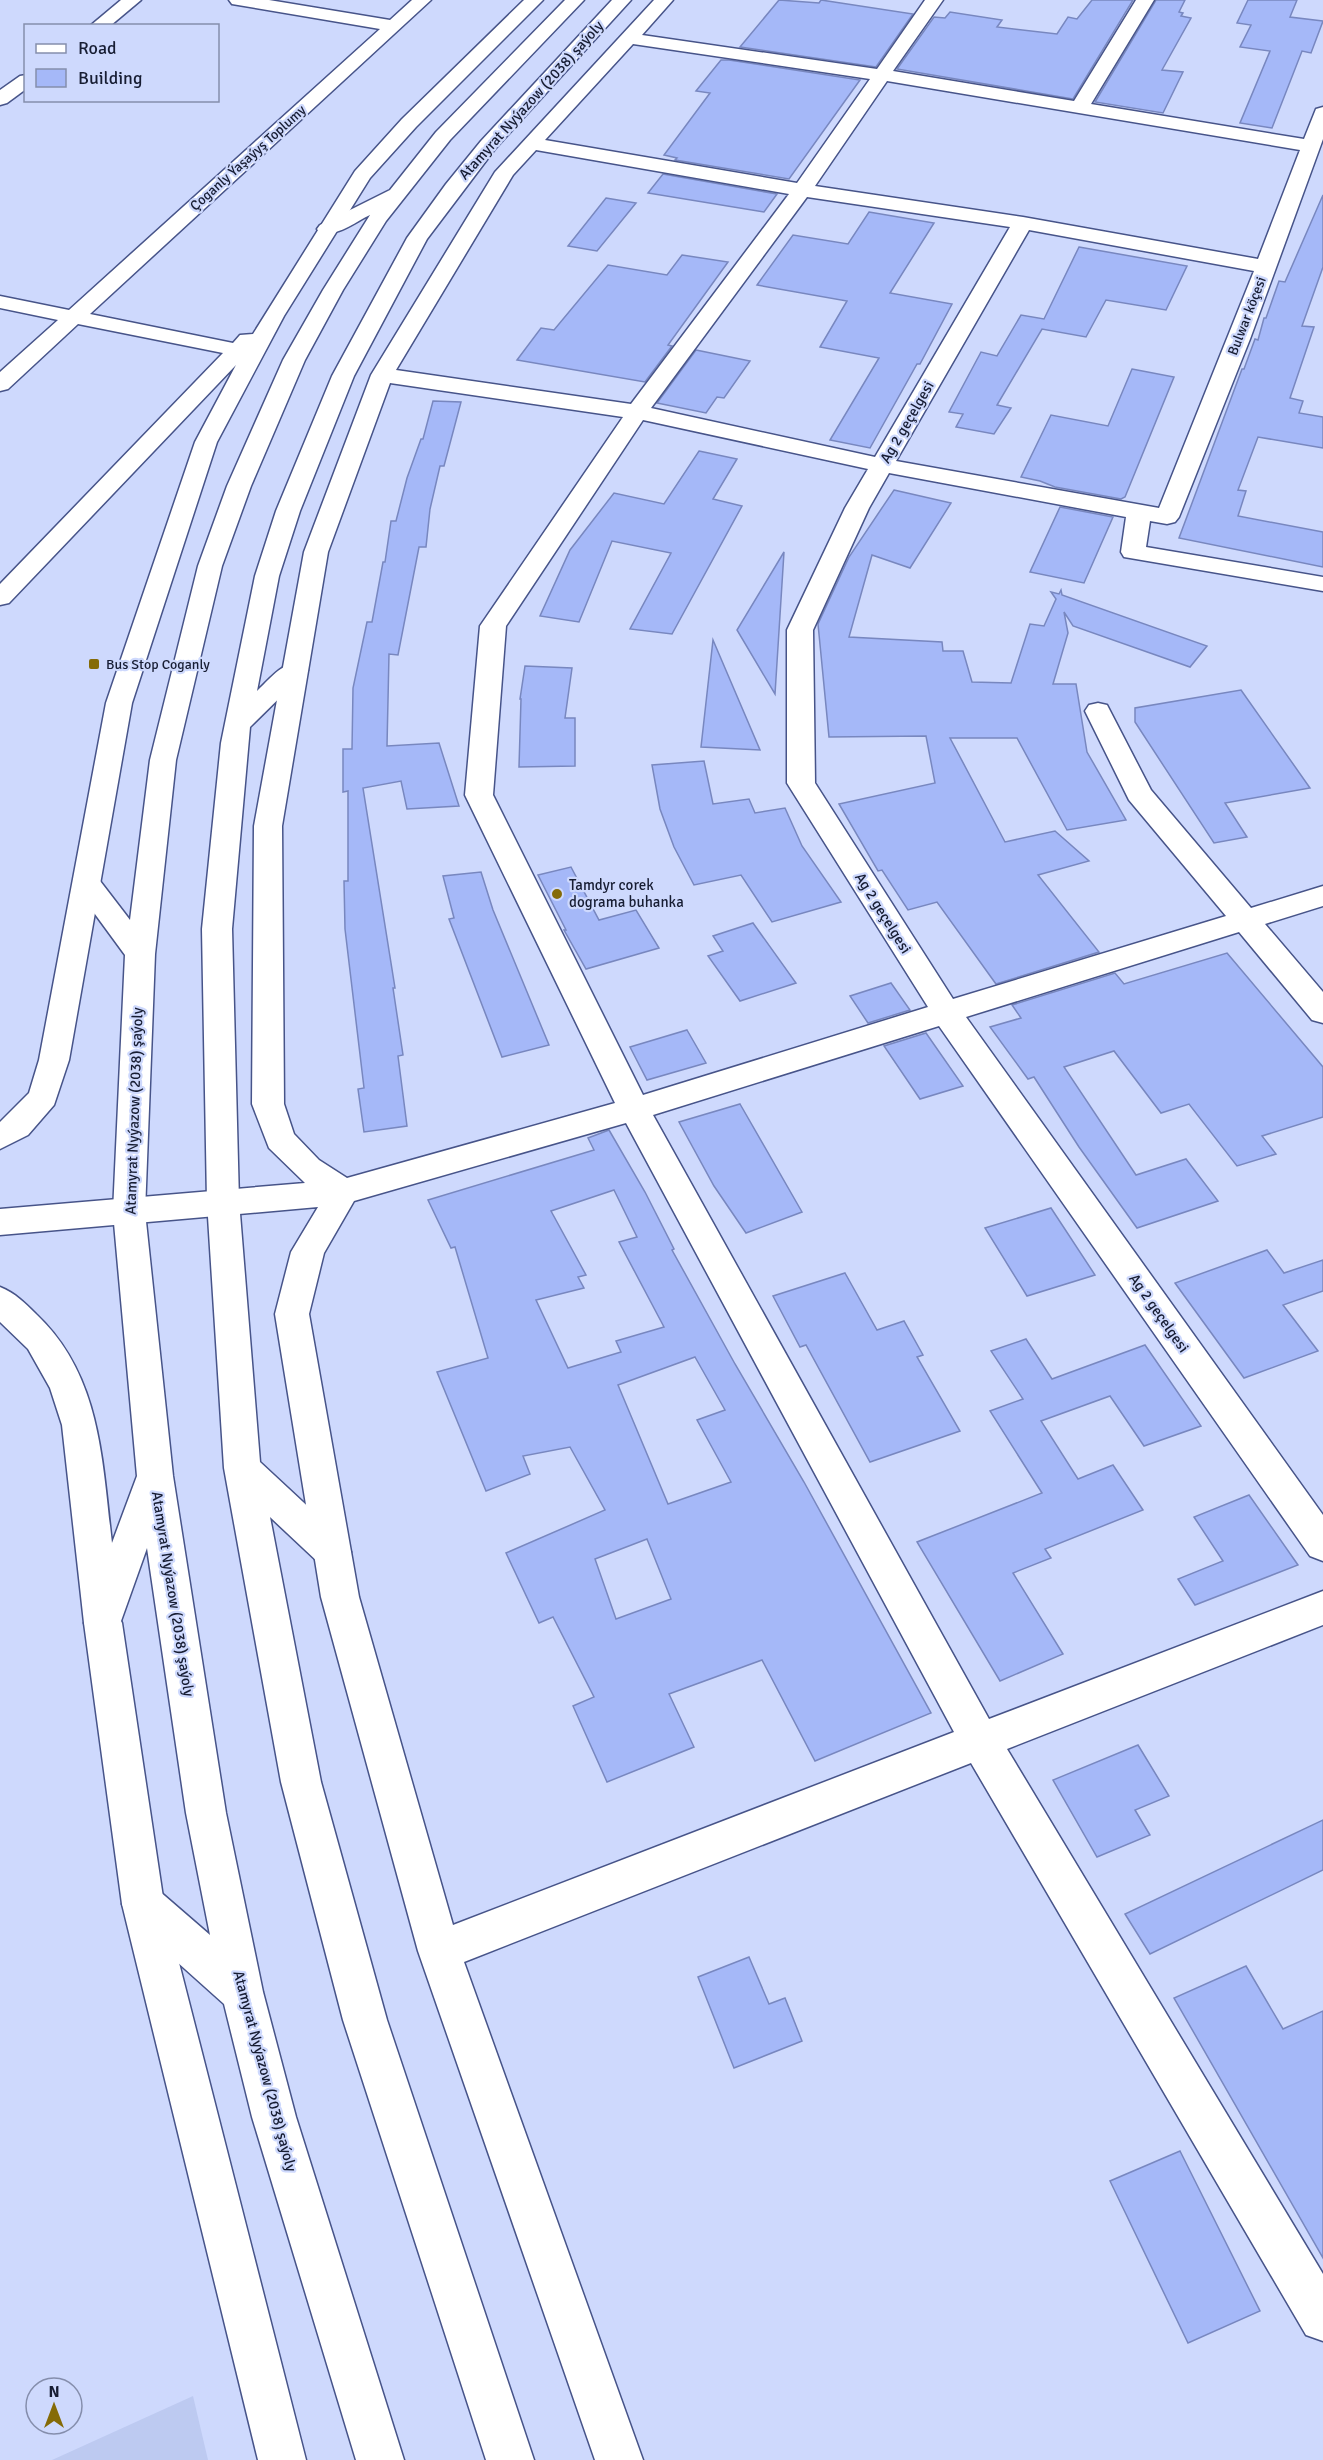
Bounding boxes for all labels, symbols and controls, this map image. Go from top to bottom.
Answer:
street label: Atamyrat Nyýazow (2038) şaýoly [455,17,607,183]
legend [24,24,219,102]
text: Road [78,37,117,59]
text: Building [78,67,142,89]
street label: Çoganly Ýaşaýyş Toplumy [187,101,310,214]
street label: Bulwar köçesi [1224,274,1270,358]
street label: Ag 2 geçelgesi [876,378,938,466]
place label: Bus Stop Coganly [106,656,210,673]
marker: Bus Stop Coganly [87,657,101,671]
street label: Ag 2 geçelgesi [851,869,915,957]
place label: Tamdyr corek dograma buhanka [569,876,684,911]
marker: Tamdyr corek dograma buhanka [550,887,564,901]
street label: Atamyrat Nyýazow (2038) şaýoly [121,1007,147,1215]
street label: Ag 2 geçelgesi [1125,1270,1193,1356]
street label: Atamyrat Nyýazow (2038) şaýoly [148,1490,198,1698]
street label: Atamyrat Nyýazow (2038) şaýoly [229,1969,301,2173]
north arrow [24,2376,84,2436]
text: N [48,2382,60,2402]

